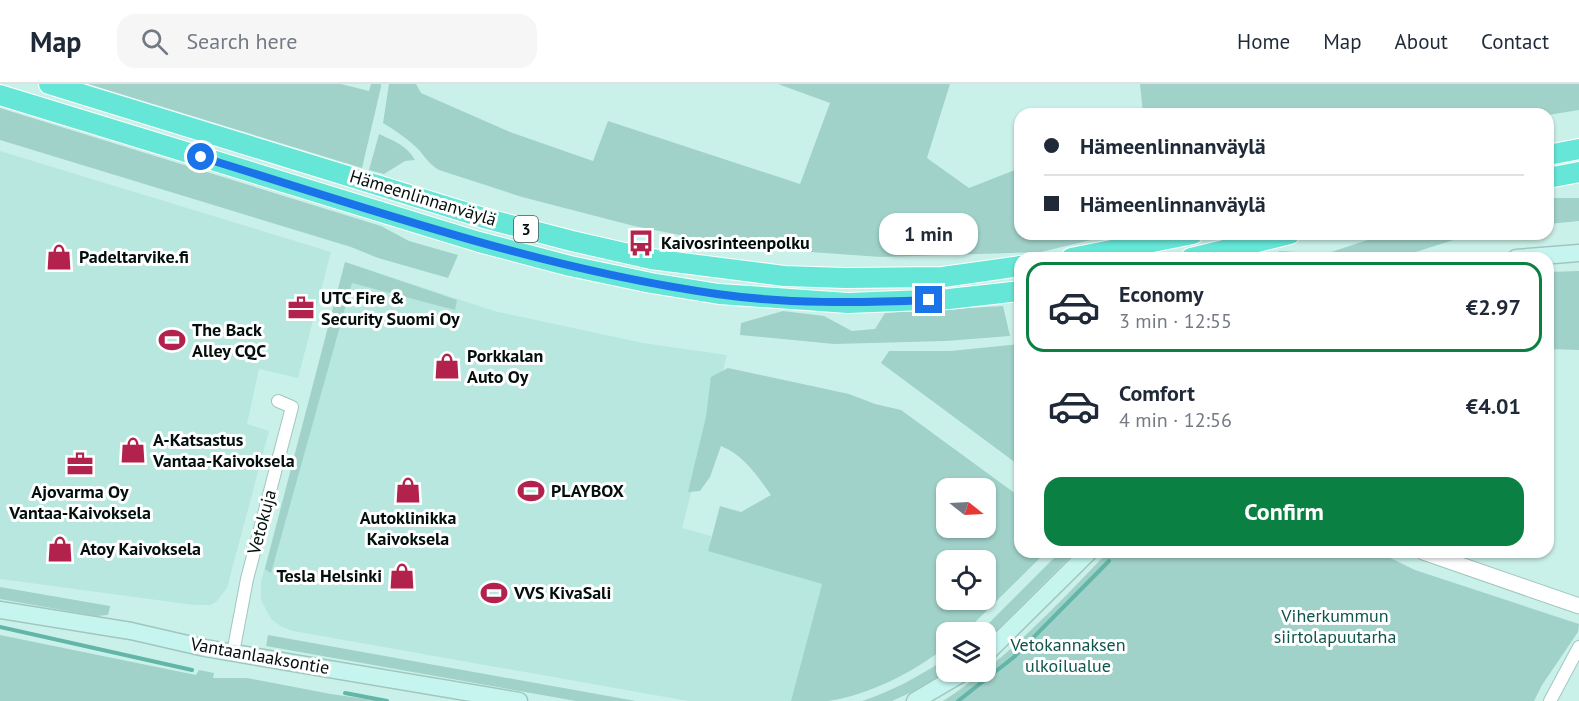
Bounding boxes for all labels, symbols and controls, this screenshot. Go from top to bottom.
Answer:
search box [117,14,537,68]
text: Map [30,23,81,60]
icon: search [138,25,171,58]
text: Search here [186,27,297,55]
text: Home [1237,28,1290,55]
text: Map [1323,28,1362,55]
text: About [1395,28,1448,55]
text: Contact [1481,28,1549,55]
text: Hämeenlinnanväylä [1080,132,1266,160]
route start [187,143,214,170]
street label: Hämeenlinnanväylä [347,164,499,231]
text: Hämeenlinnanväylä [1080,190,1266,218]
callout: 1 min [880,213,978,255]
road number: 3 [514,216,538,242]
text: 1 min [904,221,953,247]
bus stop icon: Kaivosrinteenpolku [626,228,656,258]
place label: Kaivosrinteenpolku [661,231,810,254]
shop icon: Padeltarvike.fi [44,242,74,272]
place label: Padeltarvike.fi [79,245,189,268]
icon: car [1047,280,1101,334]
text: Economy [1119,280,1203,308]
place label: UTC Fire & Security Suomi Oy [321,286,460,330]
route end [915,286,942,313]
office icon: UTC Fire & Security Suomi Oy [286,293,316,323]
text: €2.97 [1466,293,1521,321]
text: 3 min · 12:55 [1119,308,1232,334]
place label: The Back Alley CQC [192,318,266,362]
sports icon: The Back Alley CQC [157,325,187,355]
place label: Porkkalan Auto Oy [467,344,543,388]
shop icon: Porkkalan Auto Oy [432,351,462,381]
icon: car [1047,379,1101,433]
text: Comfort [1119,379,1195,407]
text: €4.01 [1466,392,1521,420]
text: 4 min · 12:56 [1119,407,1232,433]
place label: A-Katsastus Vantaa-Kaivoksela [152,428,295,472]
shop icon: A-Katsastus Vantaa-Kaivoksela [118,435,148,465]
office icon: Ajovarma Oy Vantaa-Kaivoksela [65,449,95,479]
shop icon: Autoklinikka Kaivoksela [393,475,423,505]
sports icon: PLAYBOX [516,476,546,506]
button: Confirm [1044,477,1524,546]
north arrow [936,478,996,538]
map controls [936,478,996,682]
place label: PLAYBOX [551,479,624,502]
place label: Ajovarma Oy Vantaa-Kaivoksela [8,480,151,524]
street label: Vetokuja [242,487,281,558]
place label: Autoklinikka Kaivoksela [360,506,456,550]
shop icon: Atoy Kaivoksela [45,534,75,564]
place label: Atoy Kaivoksela [80,537,201,560]
button: locate [936,550,996,610]
shop icon: Tesla Helsinki [387,561,417,591]
place label: Tesla Helsinki [276,564,382,587]
sports icon: VVS KivaSali [479,578,509,608]
place label: VVS KivaSali [513,581,611,604]
park label: Viherkummun siirtolapuutarha [1274,604,1396,648]
button: layers [936,622,996,682]
street label: Vantaanlaaksontie [188,632,331,679]
park label: Vetokannaksen ulkoilualue [1009,633,1126,677]

